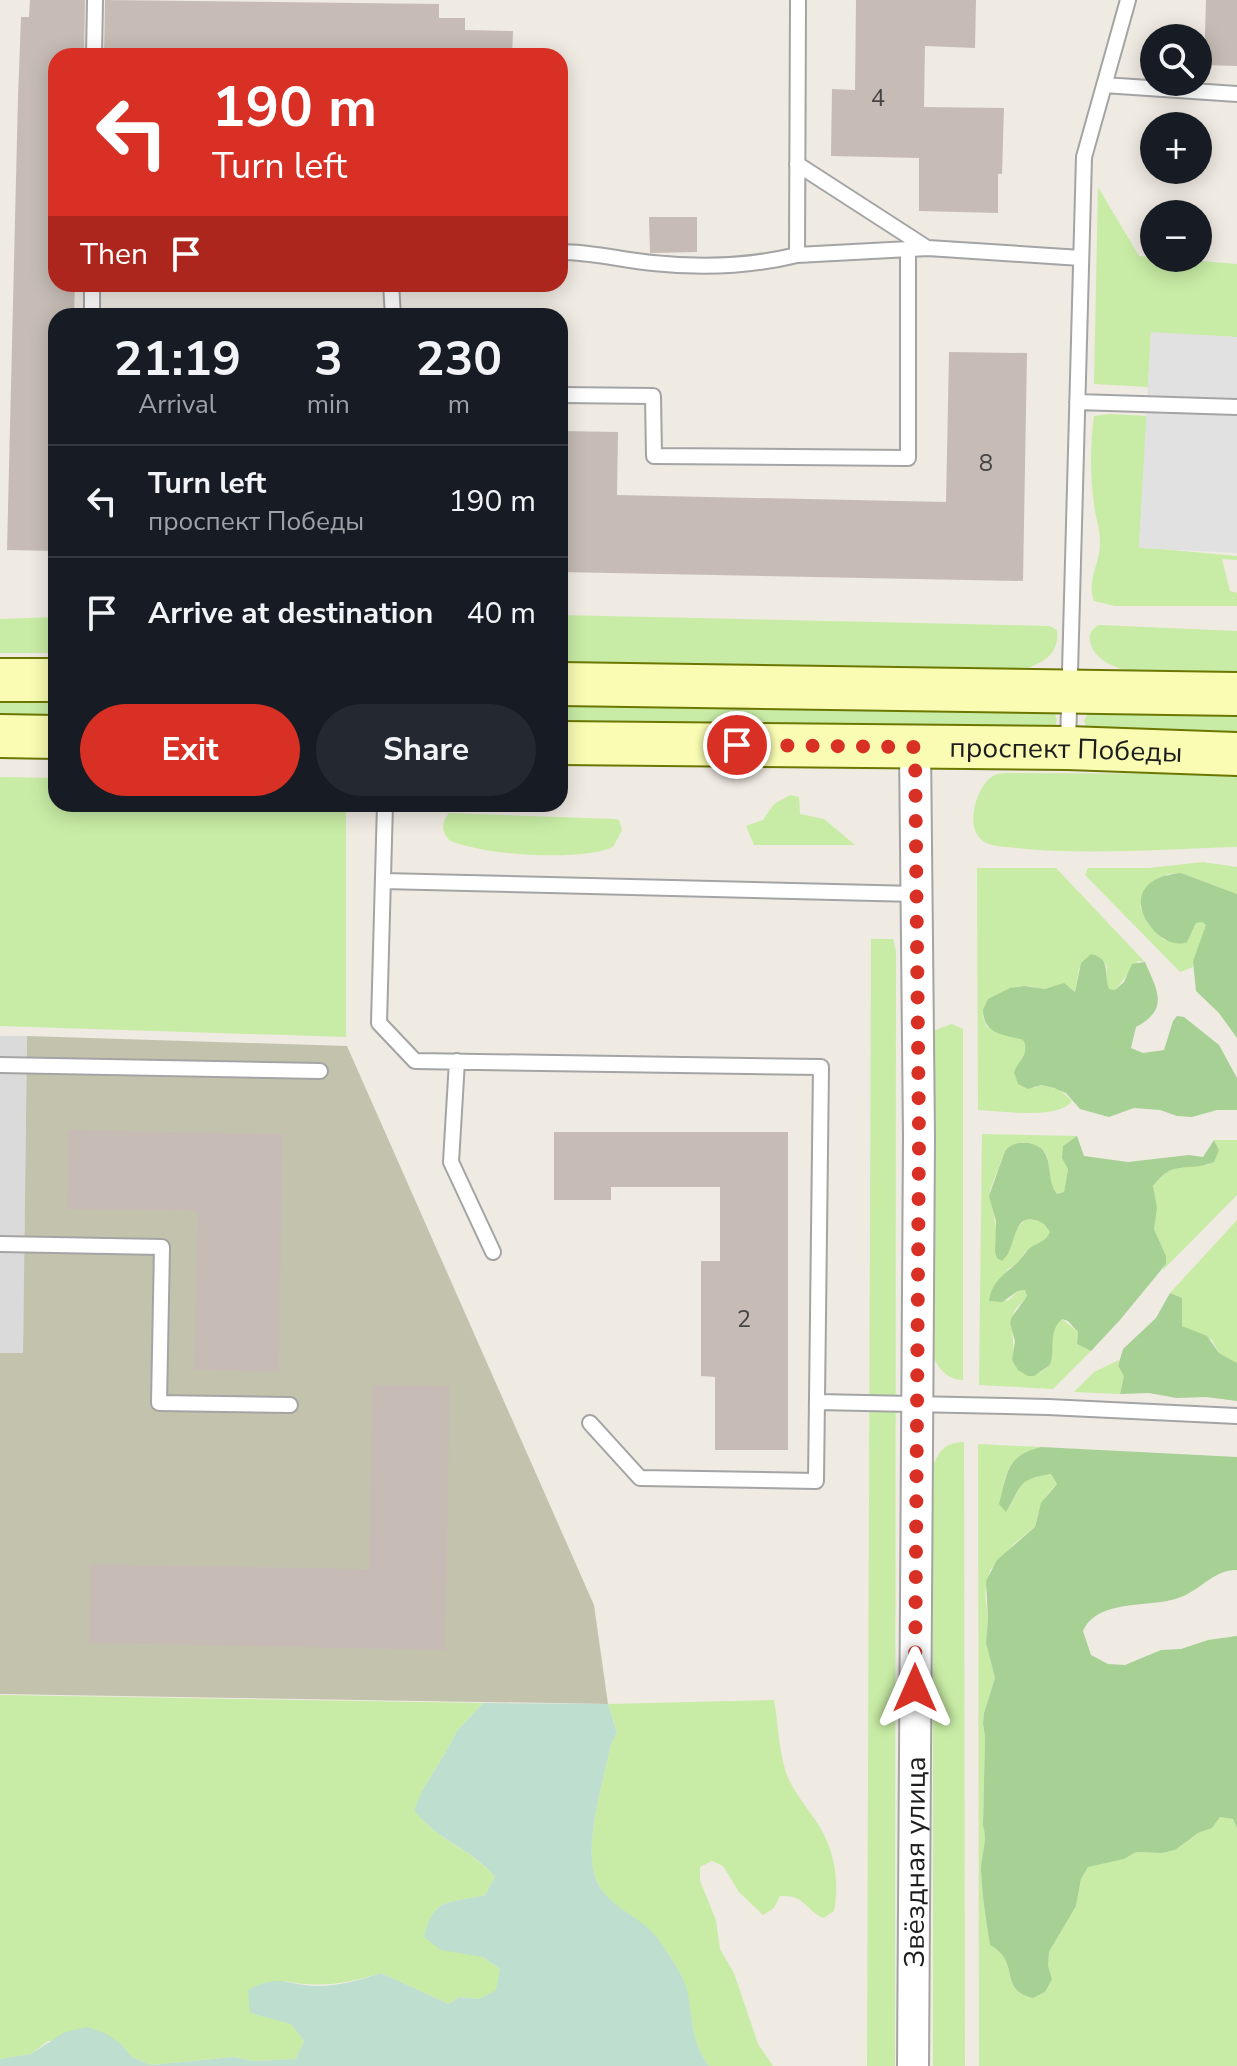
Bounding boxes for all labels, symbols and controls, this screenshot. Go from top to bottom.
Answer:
map controls [1140,24,1212,272]
button: search [1140,24,1212,96]
text: 190 m [212,69,377,146]
icon: left [80,80,184,184]
house number: 4 [871,82,885,114]
button: + [1140,112,1212,184]
text: Turn left [212,142,347,191]
button: − [1140,200,1212,272]
icon: arrive [164,232,208,276]
text: Then [80,234,148,275]
text: 21:19 [114,326,241,392]
text: 3 [314,326,343,392]
text: 230 [416,326,502,392]
text: Arrival [138,387,217,422]
text: min [307,387,350,422]
text: m [448,387,470,422]
house number: 8 [979,447,993,479]
text: Turn left [148,463,266,504]
icon: left [80,479,124,523]
text: 190 m [449,481,536,522]
text: проспект Победы [148,504,364,539]
icon: arrive [80,591,124,635]
text: Arrive at destination [148,593,433,634]
text: 40 m [467,593,536,634]
button: Exit [80,704,300,796]
button: Share [316,704,536,796]
pin [703,711,771,779]
icon: arrive [715,723,759,767]
street label: проспект Победы [949,729,1183,772]
house number: 2 [737,1303,751,1335]
position arrow [873,1646,957,1730]
street label: Звёздная улица [896,1756,935,1968]

